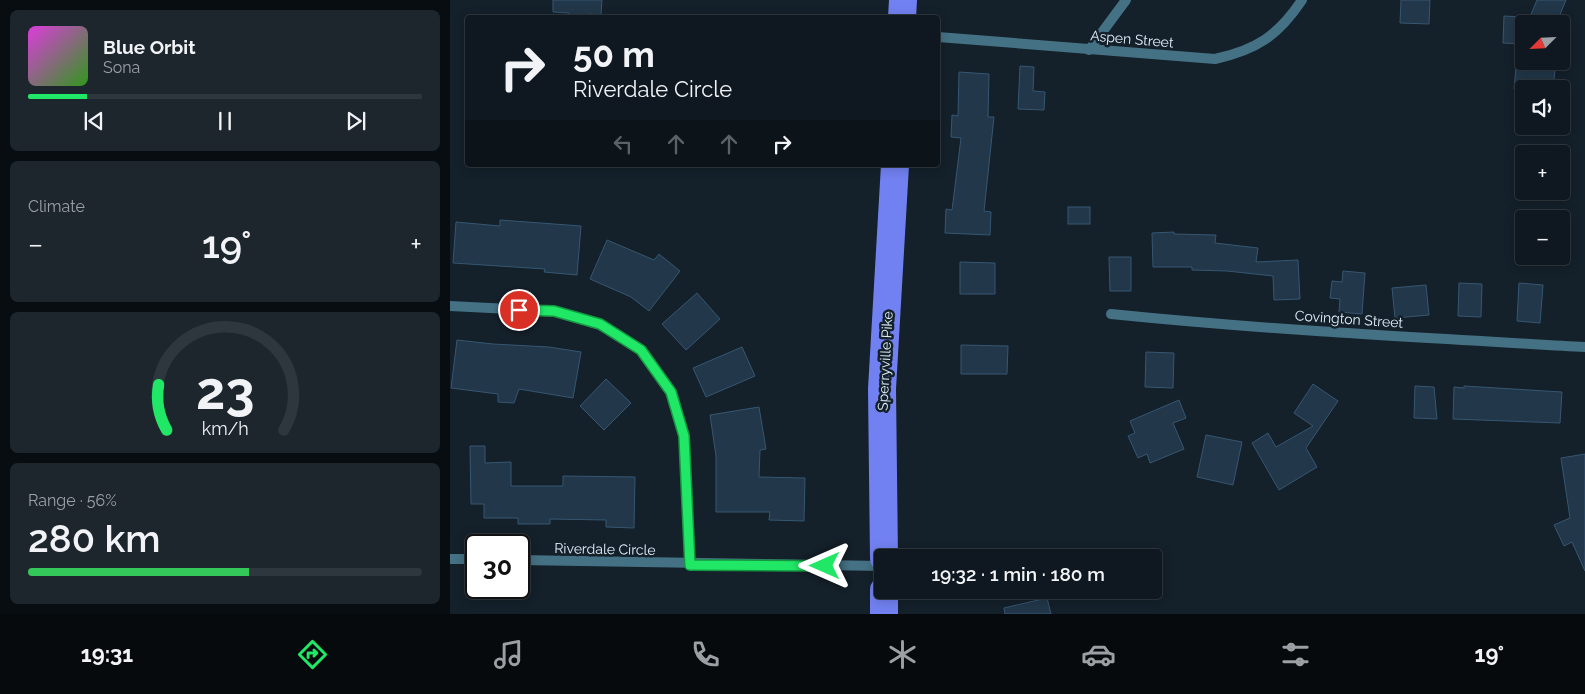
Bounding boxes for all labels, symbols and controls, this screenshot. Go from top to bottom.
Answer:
north arrow [1515,15,1570,70]
map controls [1515,15,1570,265]
street label: Aspen Street [1090,27,1175,51]
text: 50 m [573,34,655,75]
icon: right [490,35,555,100]
text: Blue Orbit [103,36,195,58]
text: Sona [103,58,140,77]
text: Riverdale Circle [573,76,732,102]
button: sound [1515,80,1570,135]
icon: previous [80,107,108,135]
icon: pause [211,107,239,135]
icon: next [342,107,370,135]
icon: left [609,130,637,158]
icon: ahead [662,130,690,158]
icon: ahead [715,130,743,158]
icon: right [768,130,796,158]
button: + [1515,145,1570,200]
text: Climate [28,197,85,216]
button: − [1515,210,1570,265]
text: 19° [202,222,252,267]
text: − [28,228,43,261]
text: + [410,228,422,261]
pin [498,289,540,331]
icon: arrive [505,296,533,324]
street label: Covington Street [1294,307,1404,331]
street label: Sperryville Pike [874,311,896,411]
text: 23 [196,360,254,421]
text: km/h [201,418,249,439]
text: Range · 56% [28,491,117,510]
text: 280 km [28,516,160,561]
speed limit sign: 30 [465,534,530,599]
position arrow [798,539,850,591]
street label: Riverdale Circle [554,540,656,558]
text: 19:32 · 1 min · 180 m [931,563,1105,585]
icon: directions [295,637,330,672]
icon: music [491,637,526,672]
icon: phone [688,637,723,672]
icon: climate [885,637,920,672]
icon: car [1081,637,1116,672]
icon: filters [1278,637,1313,672]
text: 19:31 [81,641,133,667]
text: 19° [1475,641,1504,667]

